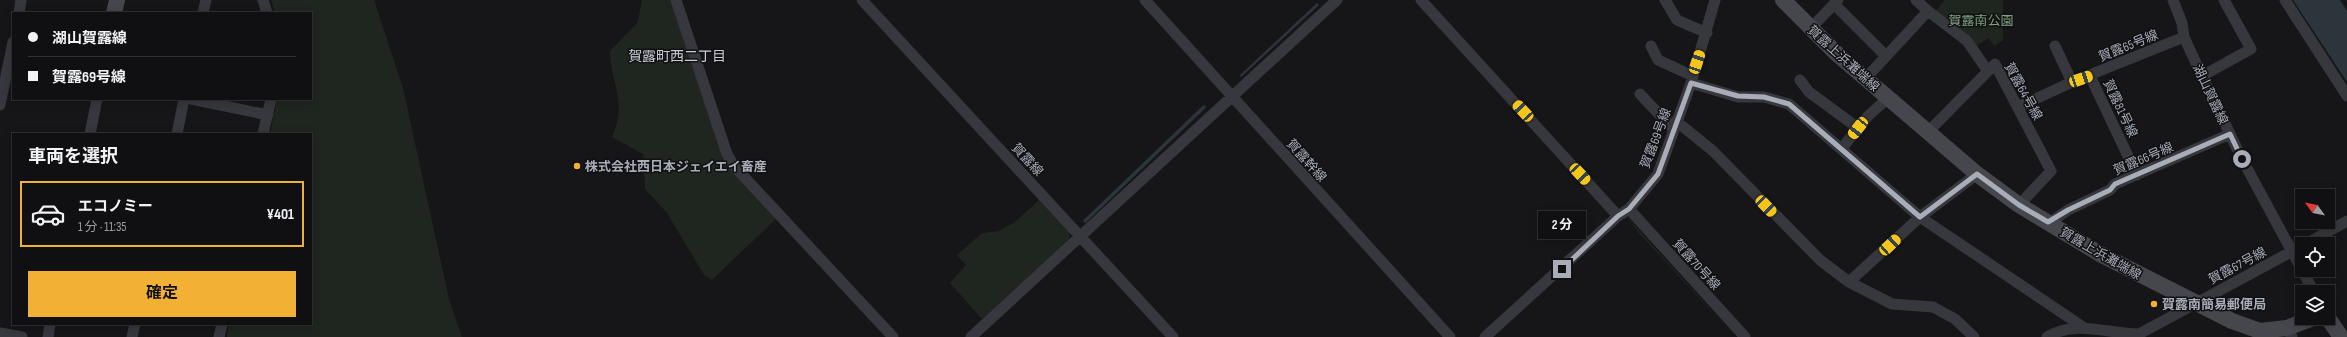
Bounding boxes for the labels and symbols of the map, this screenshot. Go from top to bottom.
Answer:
park label: 賀露南公園 [1948,13,2014,29]
street label: 賀露上浜灘端線 [1804,22,1883,95]
street label: 賀露65号線 [2096,27,2161,65]
district label: 賀露町西二丁目 [628,48,726,65]
car [1688,49,1706,75]
street label: 賀露64号線 [2001,60,2045,123]
street label: 湖山賀露線 [2189,62,2231,127]
car [2068,69,2094,89]
street label: 賀露81号線 [2100,77,2140,140]
car [1510,98,1536,124]
street label: 賀露69号線 [1637,106,1675,171]
car [1846,115,1870,141]
street label: 賀露幹線 [1283,136,1330,185]
street label: 賀露66号線 [2111,139,2176,179]
street label: 賀露線 [1008,140,1046,179]
route start [2233,150,2251,168]
place label: 株式会社西日本ジェイエイ畜産 [585,159,767,175]
marker: 株式会社西日本ジェイエイ畜産 [572,161,582,171]
car [1567,161,1593,187]
north arrow [2295,189,2335,229]
car [1753,193,1779,219]
callout: 2 分 [1538,211,1586,239]
street label: 賀露上浜灘端線 [2057,224,2144,284]
car [1877,232,1903,258]
street label: 賀露70号線 [1669,236,1723,293]
street label: 賀露67号線 [2206,244,2269,288]
route end [1553,260,1571,278]
place label: 賀露南簡易郵便局 [2162,297,2266,313]
marker: 賀露南簡易郵便局 [2149,299,2159,309]

